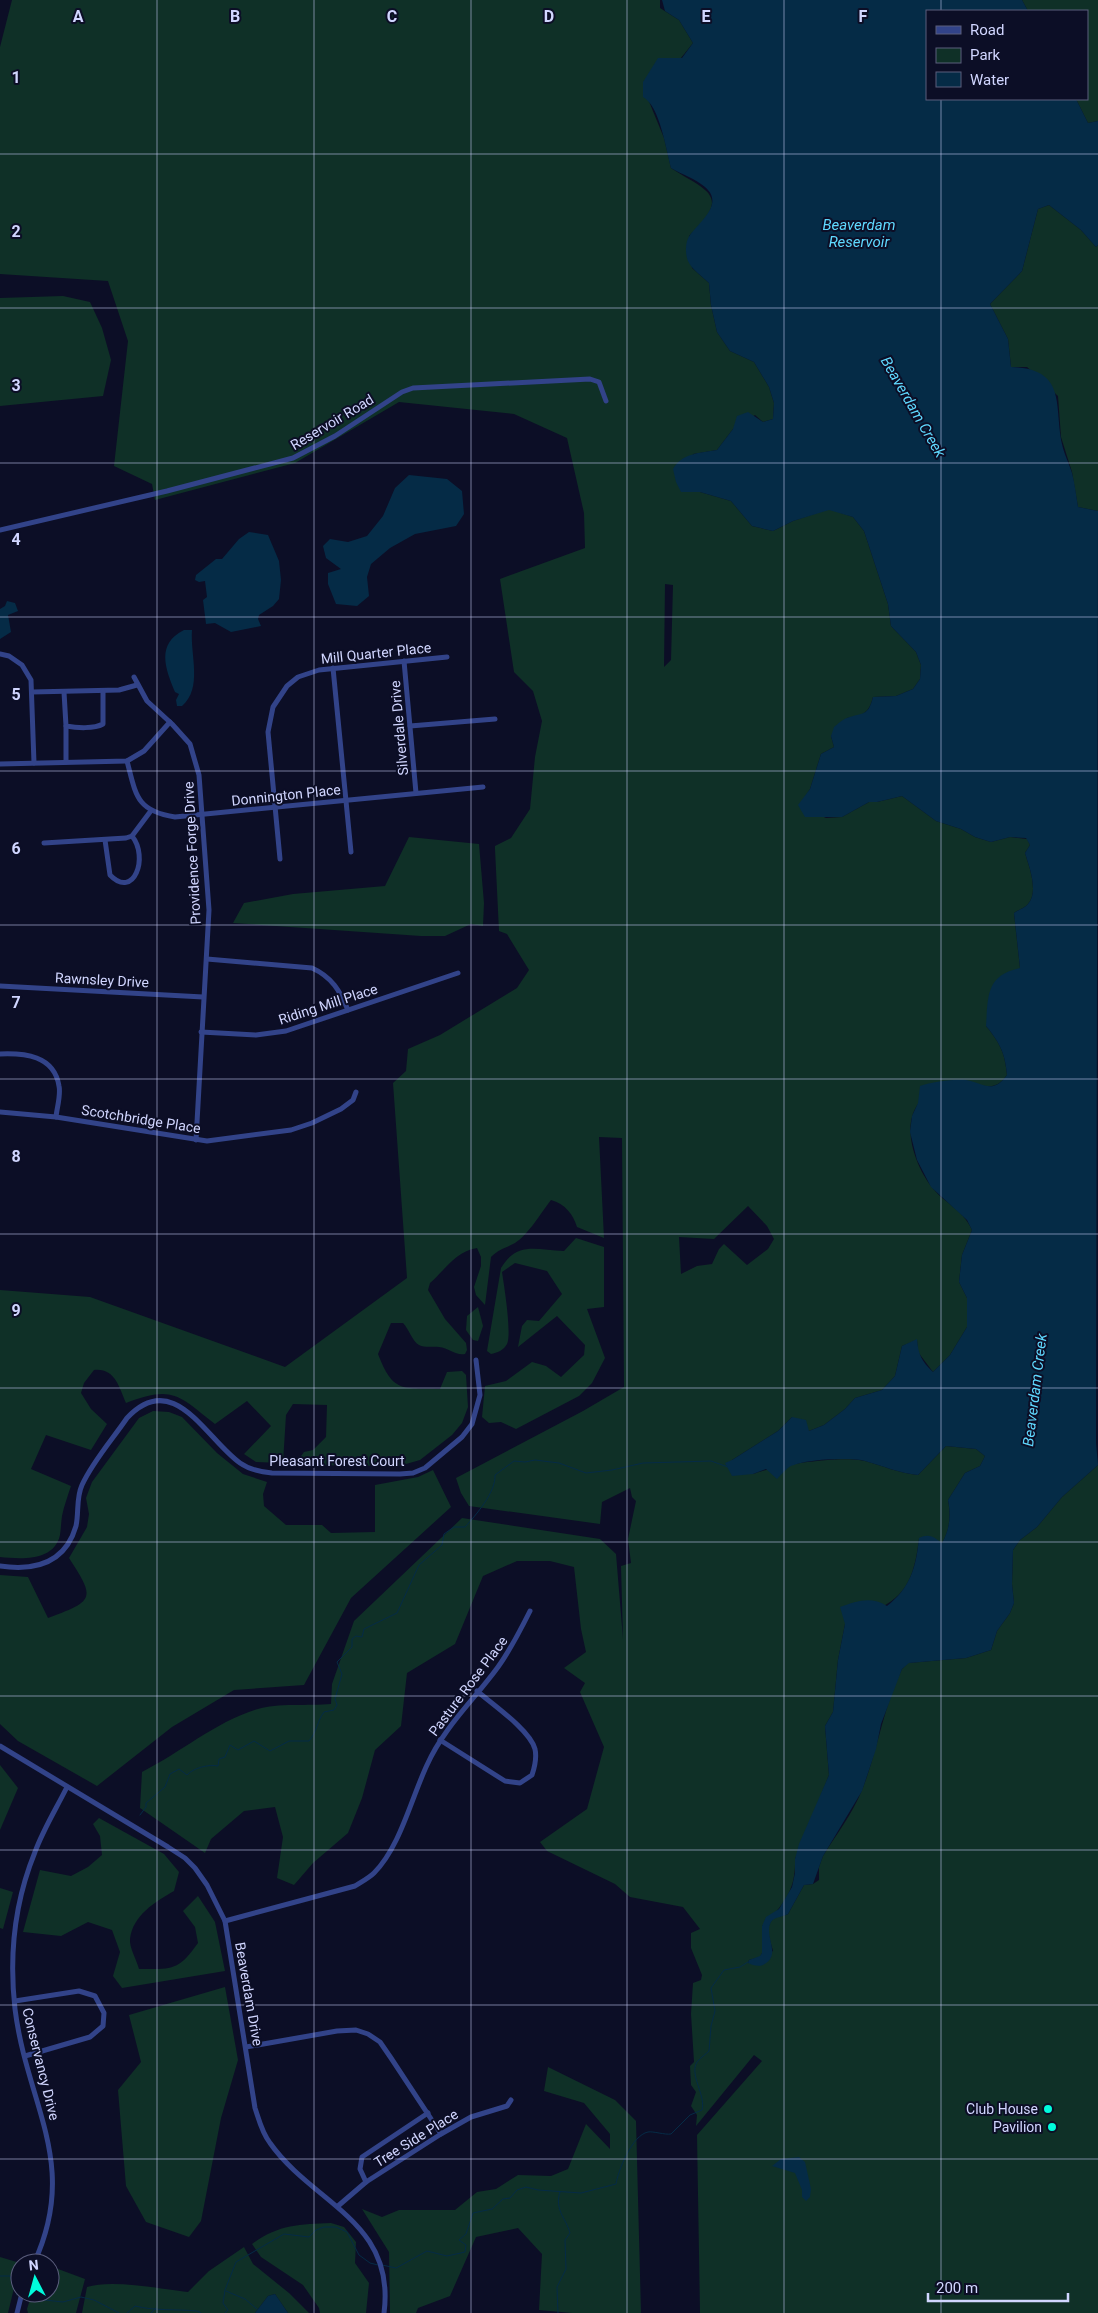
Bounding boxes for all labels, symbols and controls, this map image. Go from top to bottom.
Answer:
text: A [73,7,84,26]
text: B [230,7,240,26]
text: C [387,7,397,26]
text: D [544,7,554,26]
text: E [702,7,711,26]
text: F [859,7,868,26]
legend [926,10,1088,100]
text: Road [970,21,1004,39]
text: Park [970,46,1001,64]
text: 1 [11,68,21,87]
text: Water [970,71,1009,89]
water label: Beaverdam Reservoir [823,216,895,251]
text: 2 [11,222,21,241]
water label: Beaverdam Creek [877,353,950,461]
text: 3 [11,376,21,395]
street label: Reservoir Road [288,391,376,453]
text: 4 [11,530,21,549]
street label: Mill Quarter Place [320,639,432,667]
street label: Silverdale Drive [387,680,411,776]
text: 5 [11,685,21,704]
street label: Providence Forge Drive [180,781,204,925]
street label: Donnington Place [231,781,341,809]
text: 6 [11,839,21,858]
street label: Rawnsley Drive [55,970,149,990]
street label: Riding Mill Place [277,980,379,1028]
text: 7 [11,993,21,1012]
street label: Scotchbridge Place [80,1102,202,1136]
text: 8 [11,1147,21,1166]
text: 9 [11,1301,21,1320]
water label: Beaverdam Creek [1019,1332,1051,1448]
street label: Pleasant Forest Court [269,1453,405,1469]
street label: Pasture Rose Place [425,1633,511,1739]
street label: Beaverdam Drive [232,1941,266,2047]
street label: Conservancy Drive [19,2006,63,2122]
place label: Club House [966,2101,1038,2117]
marker: Club House [1042,2103,1054,2115]
street label: Tree Side Place [371,2106,461,2170]
place label: Pavilion [993,2119,1042,2135]
marker: Pavilion [1046,2121,1058,2133]
north arrow [10,2253,60,2303]
text: N [28,2257,39,2274]
scale bar [928,2270,1068,2302]
text: 200 m [936,2279,978,2297]

